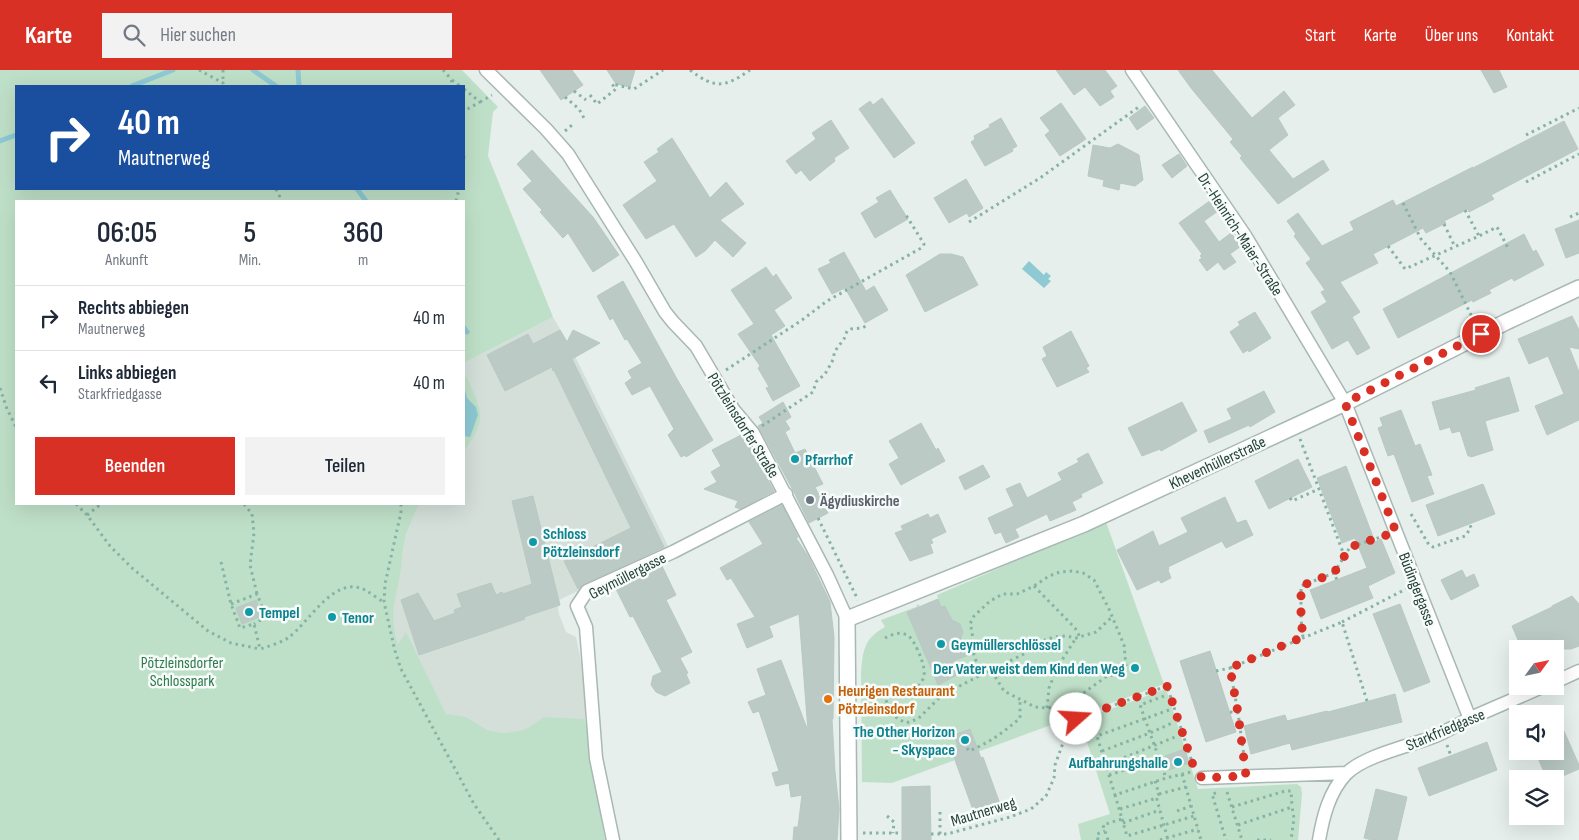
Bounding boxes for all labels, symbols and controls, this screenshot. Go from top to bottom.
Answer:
search box [102,13,452,58]
text: Karte [25,21,72,50]
icon: search [120,21,148,49]
text: Hier suchen [160,24,236,47]
text: Start [1305,25,1336,46]
text: Karte [1364,25,1397,46]
text: Über uns [1425,25,1478,46]
text: Kontakt [1506,25,1554,46]
text: 40 m [118,102,180,145]
icon: right [35,105,100,170]
text: Mautnerweg [118,145,210,172]
street label: Dr.-Heinrich-Maier-Straße [1193,170,1286,300]
text: 06:05 [97,215,157,251]
text: 5 [244,215,256,251]
text: 360 [343,215,383,251]
text: Ankunft [105,251,148,270]
text: Min. [239,251,261,270]
text: m [358,251,368,270]
text: Rechts abbiegen [78,297,189,320]
icon: right [35,304,63,332]
text: 40 m [413,307,445,330]
pin [1460,313,1502,355]
text: Mautnerweg [78,320,145,339]
icon: arrive [1467,320,1495,348]
text: Links abbiegen [78,362,176,385]
icon: left [35,369,63,397]
street label: Pötzleinsdorfer Straße [703,370,783,482]
text: 40 m [413,372,445,395]
text: Starkfriedgasse [78,385,162,404]
street label: Khevenhüllerstraße [1166,433,1269,494]
button: Beenden [35,437,235,495]
button: Teilen [245,437,445,495]
place label: Pfarrhof [805,451,854,470]
marker: Pfarrhof [789,453,801,465]
place label: Ägydiuskirche [819,492,900,511]
marker: Ägydiuskirche [804,494,816,506]
place label: Schloss Pötzleinsdorf [543,525,620,562]
marker: Schloss Pötzleinsdorf [527,536,539,548]
street label: Geymüllergasse [586,549,669,604]
street label: Büdingergasse [1394,550,1439,629]
place label: Tempel [259,604,299,623]
marker: Tempel [243,606,255,618]
place label: Tenor [342,609,374,628]
marker: Tenor [326,611,338,623]
place label: Geymüllerschlössel [951,636,1061,655]
marker: Geymüllerschlössel [935,638,947,650]
north arrow [1509,640,1564,695]
map controls [1509,640,1564,825]
park label: Pötzleinsdorfer Schlosspark [141,654,224,691]
place label: Der Vater weist dem Kind den Weg [933,660,1125,679]
marker: Der Vater weist dem Kind den Weg [1129,662,1141,674]
place label: Heurigen Restaurant Pötzleinsdorf [838,682,955,719]
position arrow [1049,692,1101,744]
marker: Heurigen Restaurant Pötzleinsdorf [822,693,834,705]
street label: Starkfriedgasse [1403,705,1488,756]
button: sound [1509,705,1564,760]
place label: The Other Horizon - Skyspace [853,723,955,760]
marker: The Other Horizon - Skyspace [959,734,971,746]
place label: Aufbahrungshalle [1068,754,1168,773]
marker: Aufbahrungshalle [1172,756,1184,768]
button: layers [1509,770,1564,825]
street label: Mautnerweg [949,794,1018,831]

